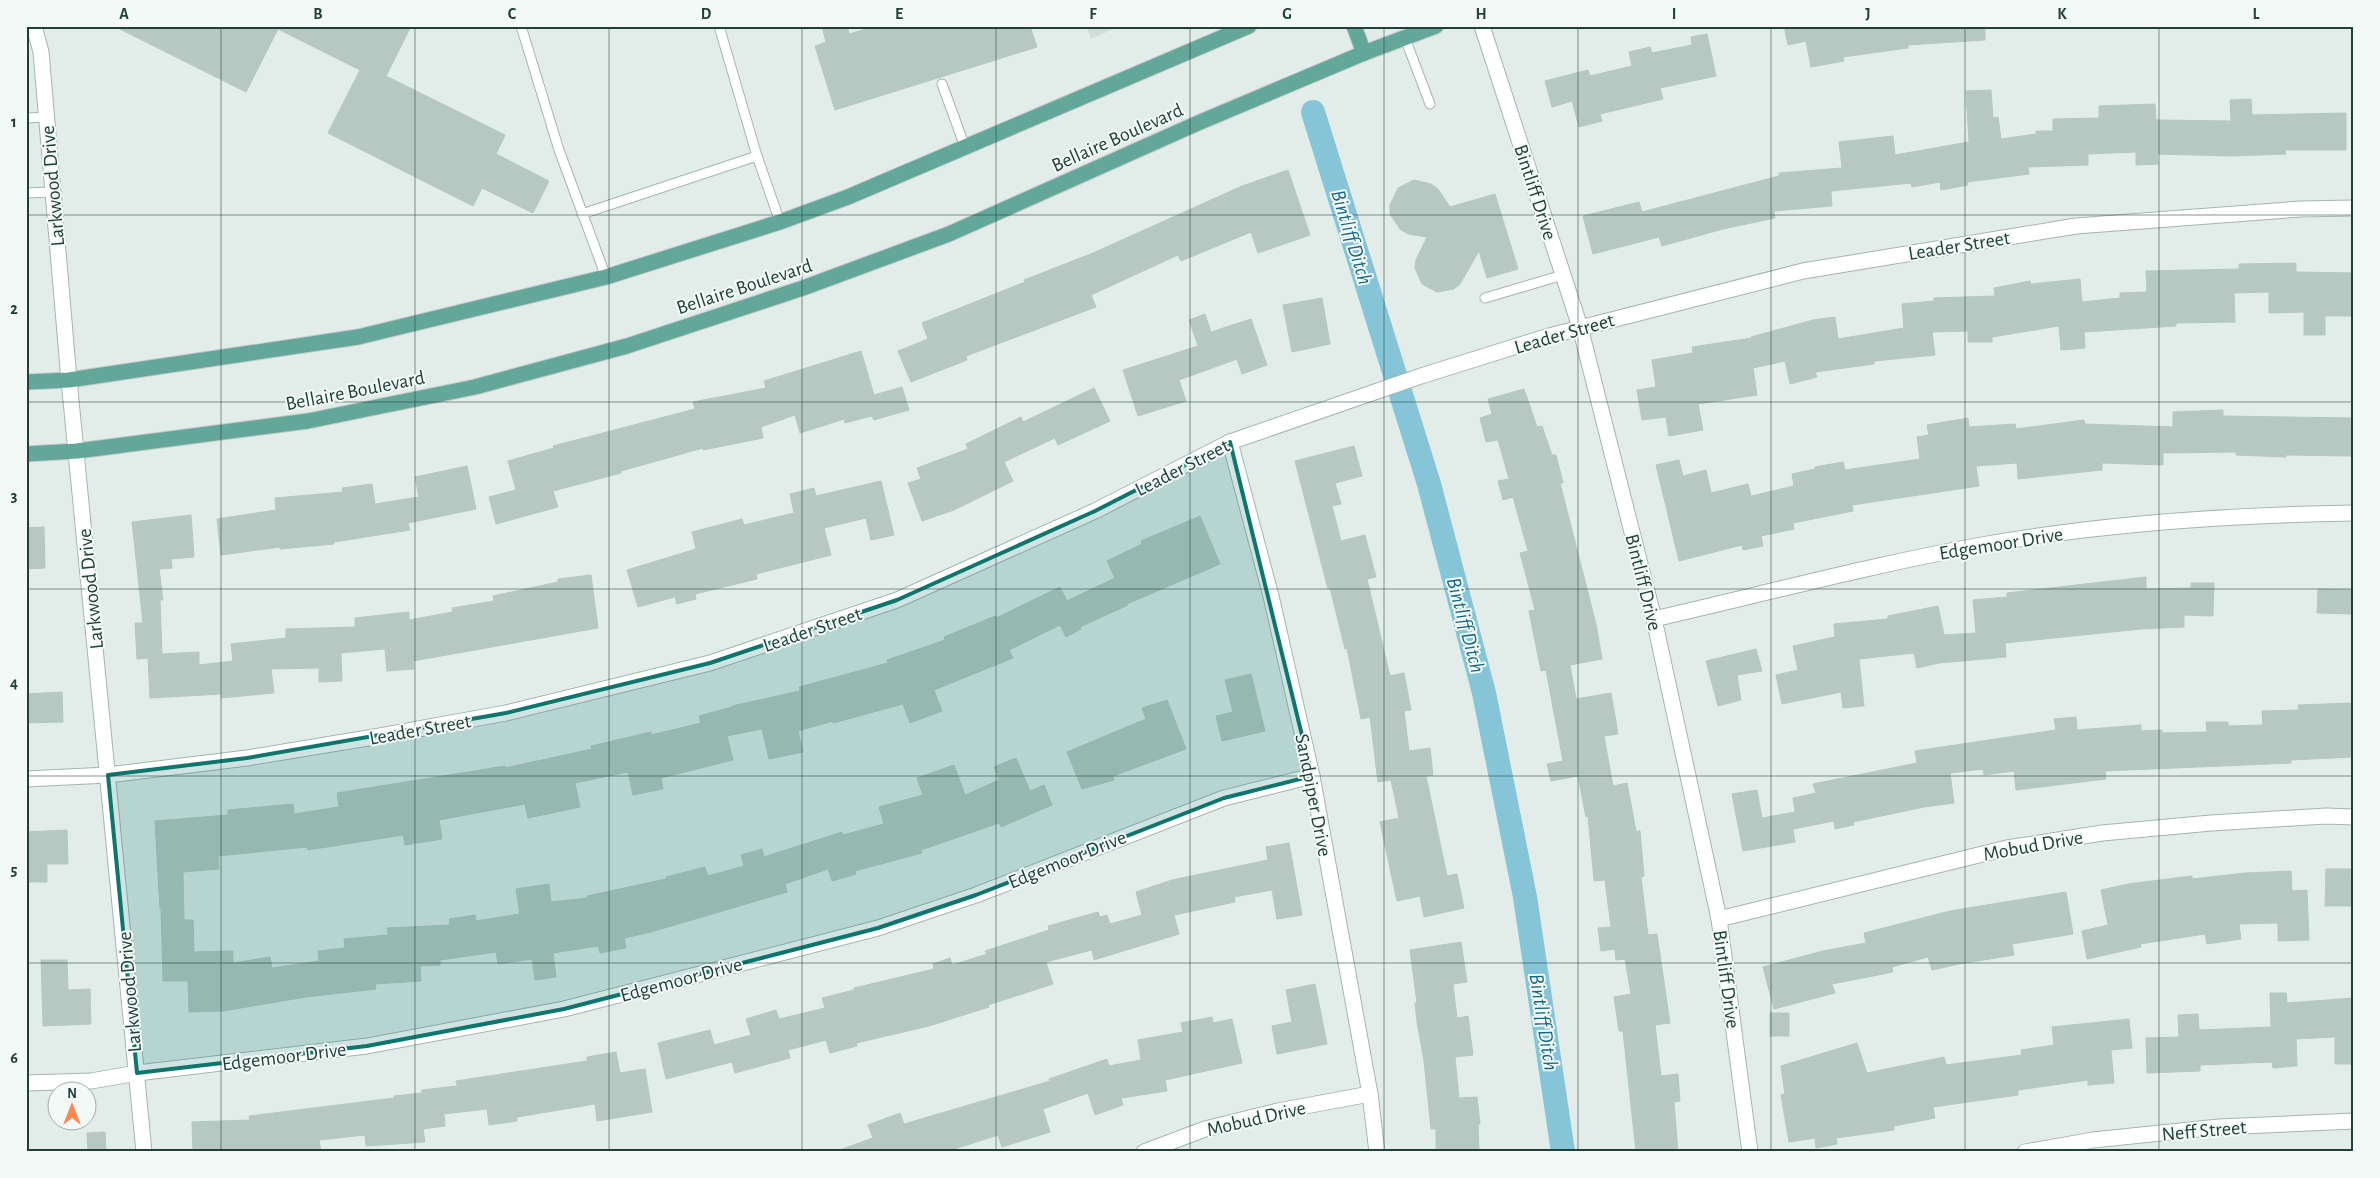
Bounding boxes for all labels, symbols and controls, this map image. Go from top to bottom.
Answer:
text: A [119,6,129,22]
text: B [313,6,323,22]
text: C [508,6,517,22]
text: D [701,6,712,22]
text: E [895,6,903,22]
text: F [1089,6,1097,22]
text: G [1282,6,1292,22]
text: H [1475,6,1487,22]
text: I [1672,6,1676,22]
text: J [1865,6,1871,22]
text: K [2057,6,2067,22]
text: L [2253,6,2260,22]
street label: Bellaire Boulevard [1049,100,1186,176]
text: 1 [11,114,17,130]
street label: Larkwood Drive [38,125,68,247]
street label: Bintliff Drive [1510,142,1560,243]
water label: Bintliff Ditch [1327,187,1376,287]
street label: Leader Street [1907,228,2012,264]
street label: Bellaire Boulevard [674,256,815,318]
text: 2 [10,301,18,317]
street label: Leader Street [1512,310,1617,358]
street label: Bellaire Boulevard [284,368,426,414]
street label: Leader Street [1132,435,1233,500]
text: 3 [11,488,18,504]
street label: Edgemoor Drive [1938,524,2065,564]
street label: Larkwood Drive [75,528,107,650]
street label: Bintliff Drive [1621,532,1665,633]
water label: Bintliff Ditch [1443,575,1488,675]
street label: Leader Street [760,604,865,656]
text: 4 [10,675,18,691]
street label: Leader Street [368,711,473,749]
street label: Sandpiper Drive [1291,732,1335,858]
street label: Edgemoor Drive [1006,827,1129,893]
street label: Mobud Drive [1982,827,2085,865]
text: 5 [11,862,18,878]
street label: Bintliff Drive [1709,929,1743,1030]
street label: Larkwood Drive [115,931,145,1053]
street label: Edgemoor Drive [618,954,744,1006]
water label: Bintliff Ditch [1525,972,1562,1072]
street label: Edgemoor Drive [221,1039,347,1075]
text: 6 [10,1050,18,1066]
north arrow [48,1080,98,1130]
text: N [67,1087,77,1101]
street label: Mobud Drive [1205,1098,1308,1140]
street label: Neff Street [2161,1117,2248,1145]

